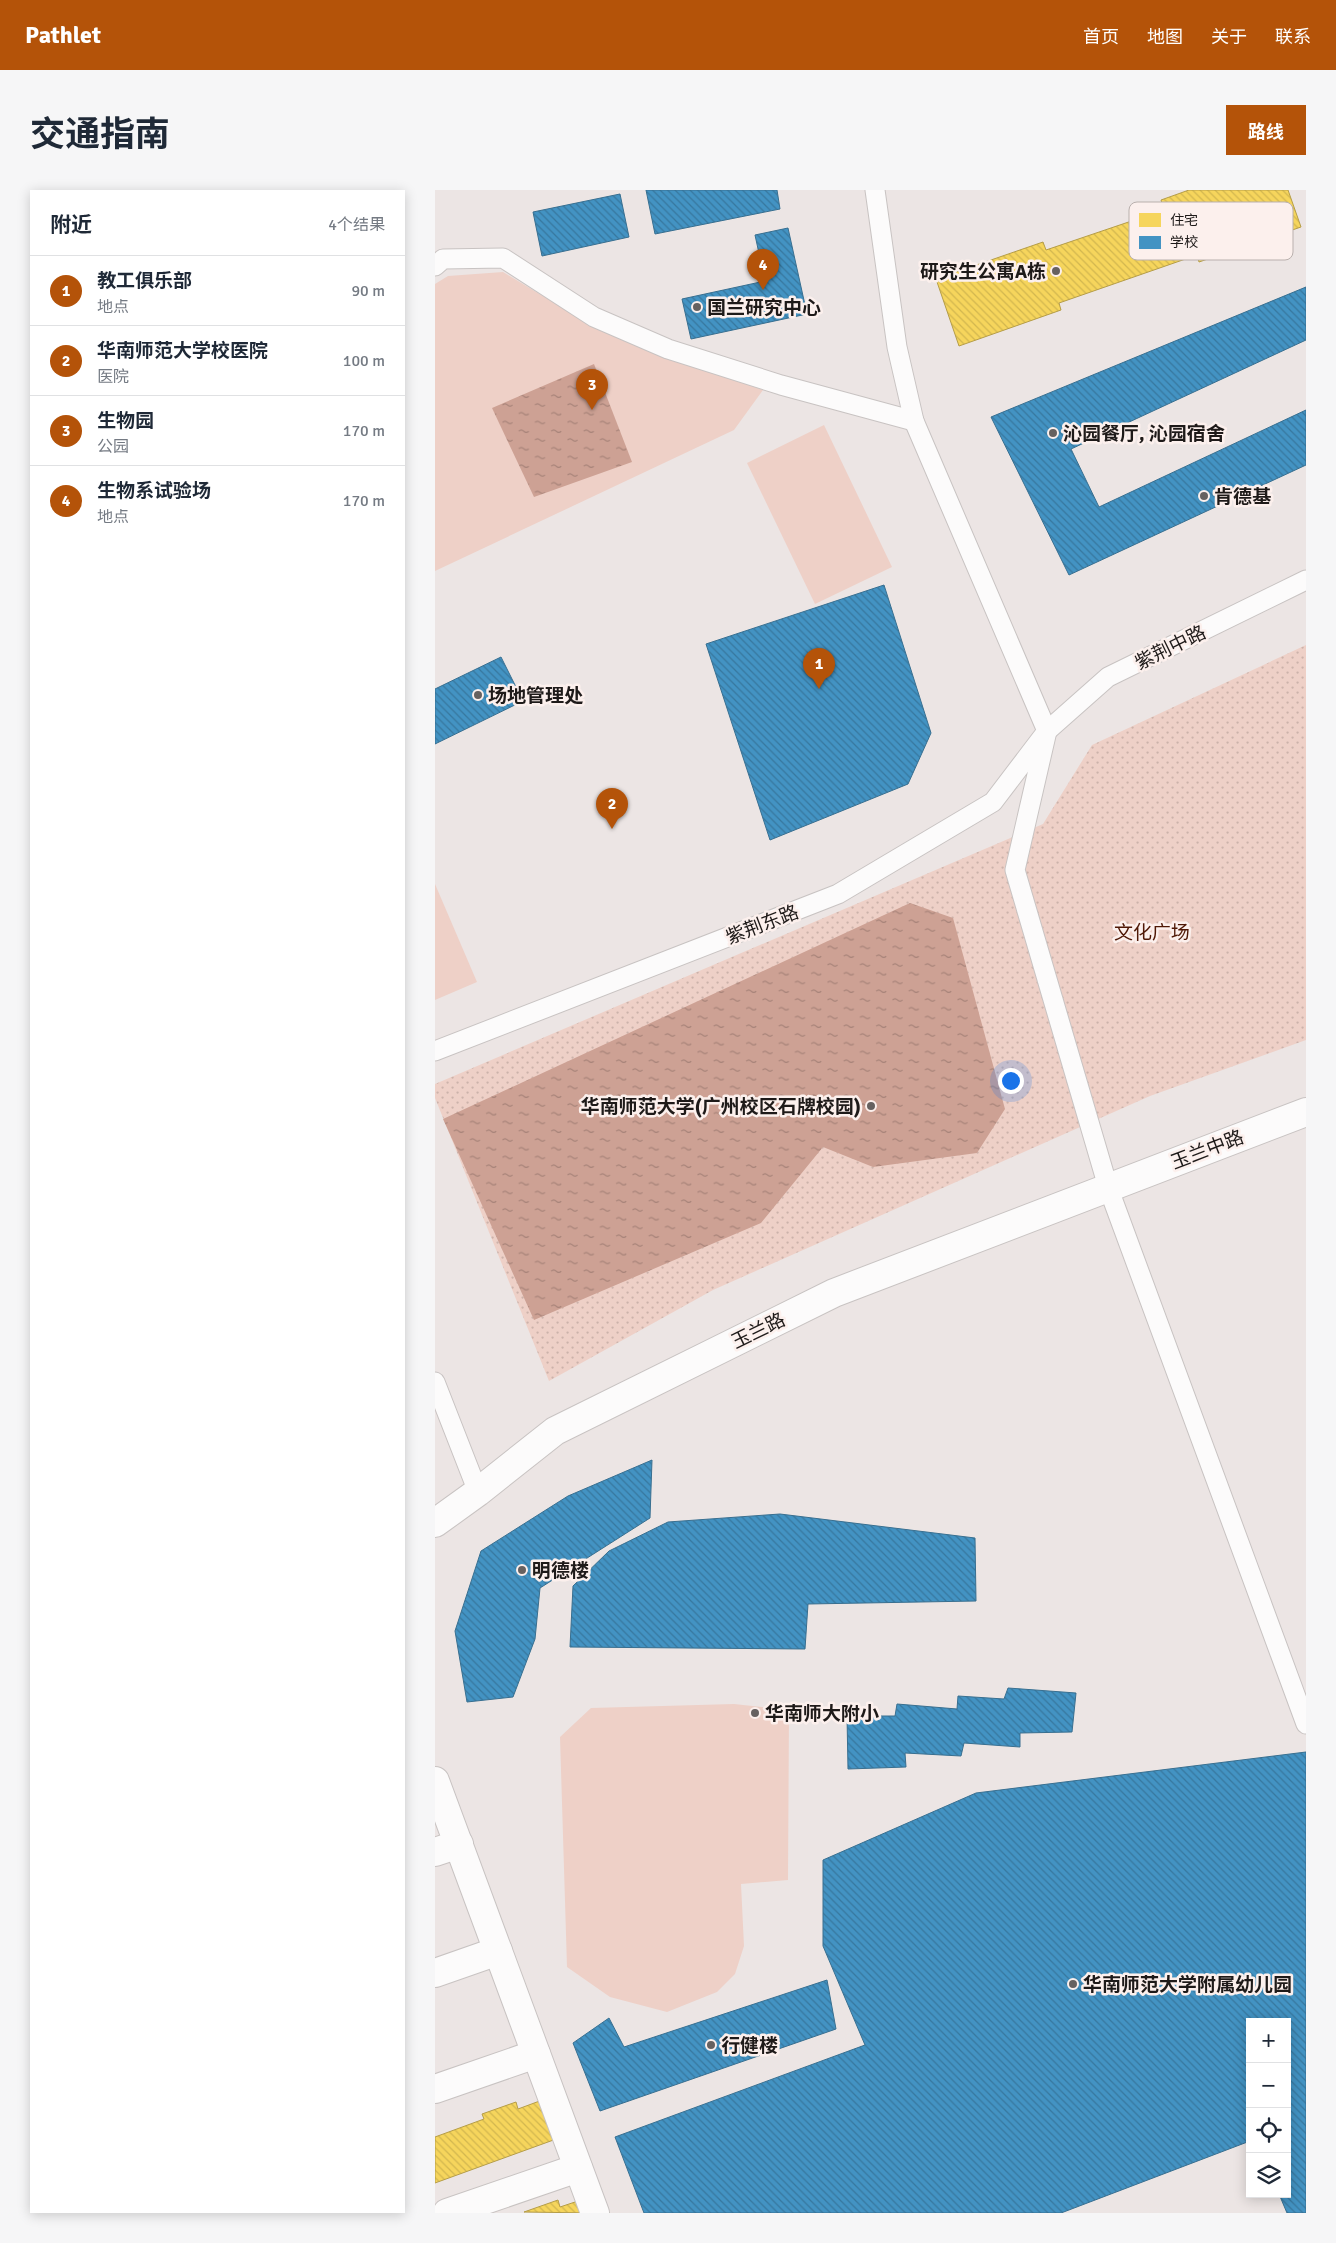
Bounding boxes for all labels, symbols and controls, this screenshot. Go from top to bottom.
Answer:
text: Pathlet [25,20,101,50]
text: 首页 [1083,26,1119,48]
text: 地图 [1147,26,1183,48]
text: 关于 [1211,26,1247,48]
text: 联系 [1275,26,1311,48]
button: 路线 [1226,105,1306,155]
text: 交通指南 [30,113,170,156]
legend [1129,202,1293,260]
text: 附近 [50,212,92,238]
text: 住宅 [1170,212,1198,229]
text: 4个结果 [328,215,385,235]
text: 学校 [1170,234,1198,251]
pin: 4 [747,249,779,290]
place label: 研究生公寓A栋 [920,260,1046,284]
marker: 研究生公寓A栋 [1050,265,1062,277]
text: 教工俱乐部 [97,269,192,293]
text: 1 [62,281,70,301]
text: 90 m [351,281,385,301]
place label: 国兰研究中心 [707,296,821,320]
text: 地点 [97,297,129,317]
marker: 国兰研究中心 [691,301,703,313]
text: 华南师范大学校医院 [97,339,268,363]
text: 2 [62,351,70,371]
text: 100 m [343,351,385,371]
text: 医院 [97,367,129,387]
pin: 3 [576,369,608,410]
text: 生物园 [97,409,154,433]
text: 3 [62,421,70,441]
text: 170 m [343,421,385,441]
place label: 沁园餐厅, 沁园宿舍 [1063,422,1225,446]
marker: 沁园餐厅, 沁园宿舍 [1047,427,1059,439]
text: 公园 [97,437,129,457]
text: 生物系试验场 [97,479,211,503]
place label: 肯德基 [1214,485,1272,509]
marker: 肯德基 [1198,490,1210,502]
text: 4 [62,491,70,511]
text: 170 m [343,491,385,511]
text: 地点 [97,507,129,527]
street label: 紫荆中路 [1131,620,1210,675]
pin: 1 [803,648,835,689]
place label: 场地管理处 [488,684,583,708]
marker: 场地管理处 [472,689,484,701]
pin: 2 [596,788,628,829]
street label: 紫荆东路 [723,900,802,950]
park label: 文化广场 [1114,921,1190,945]
your location [998,1068,1024,1094]
place label: 华南师范大学(广州校区石牌校园) [581,1095,861,1119]
marker: 华南师范大学(广州校区石牌校园) [865,1100,877,1112]
street label: 玉兰中路 [1168,1125,1247,1175]
street label: 玉兰路 [728,1308,789,1354]
place label: 明德楼 [532,1559,589,1583]
marker: 明德楼 [516,1564,528,1576]
place label: 华南师大附小 [765,1702,879,1726]
marker: 华南师大附小 [749,1707,761,1719]
place label: 华南师范大学附属幼儿园 [1083,1973,1292,1997]
marker: 华南师范大学附属幼儿园 [1067,1978,1079,1990]
map controls [1246,2018,1291,2198]
button: + [1246,2018,1291,2063]
place label: 行健楼 [721,2034,778,2058]
marker: 行健楼 [705,2039,717,2051]
button: − [1246,2063,1291,2108]
button: locate [1246,2108,1291,2153]
button: layers [1246,2153,1291,2198]

